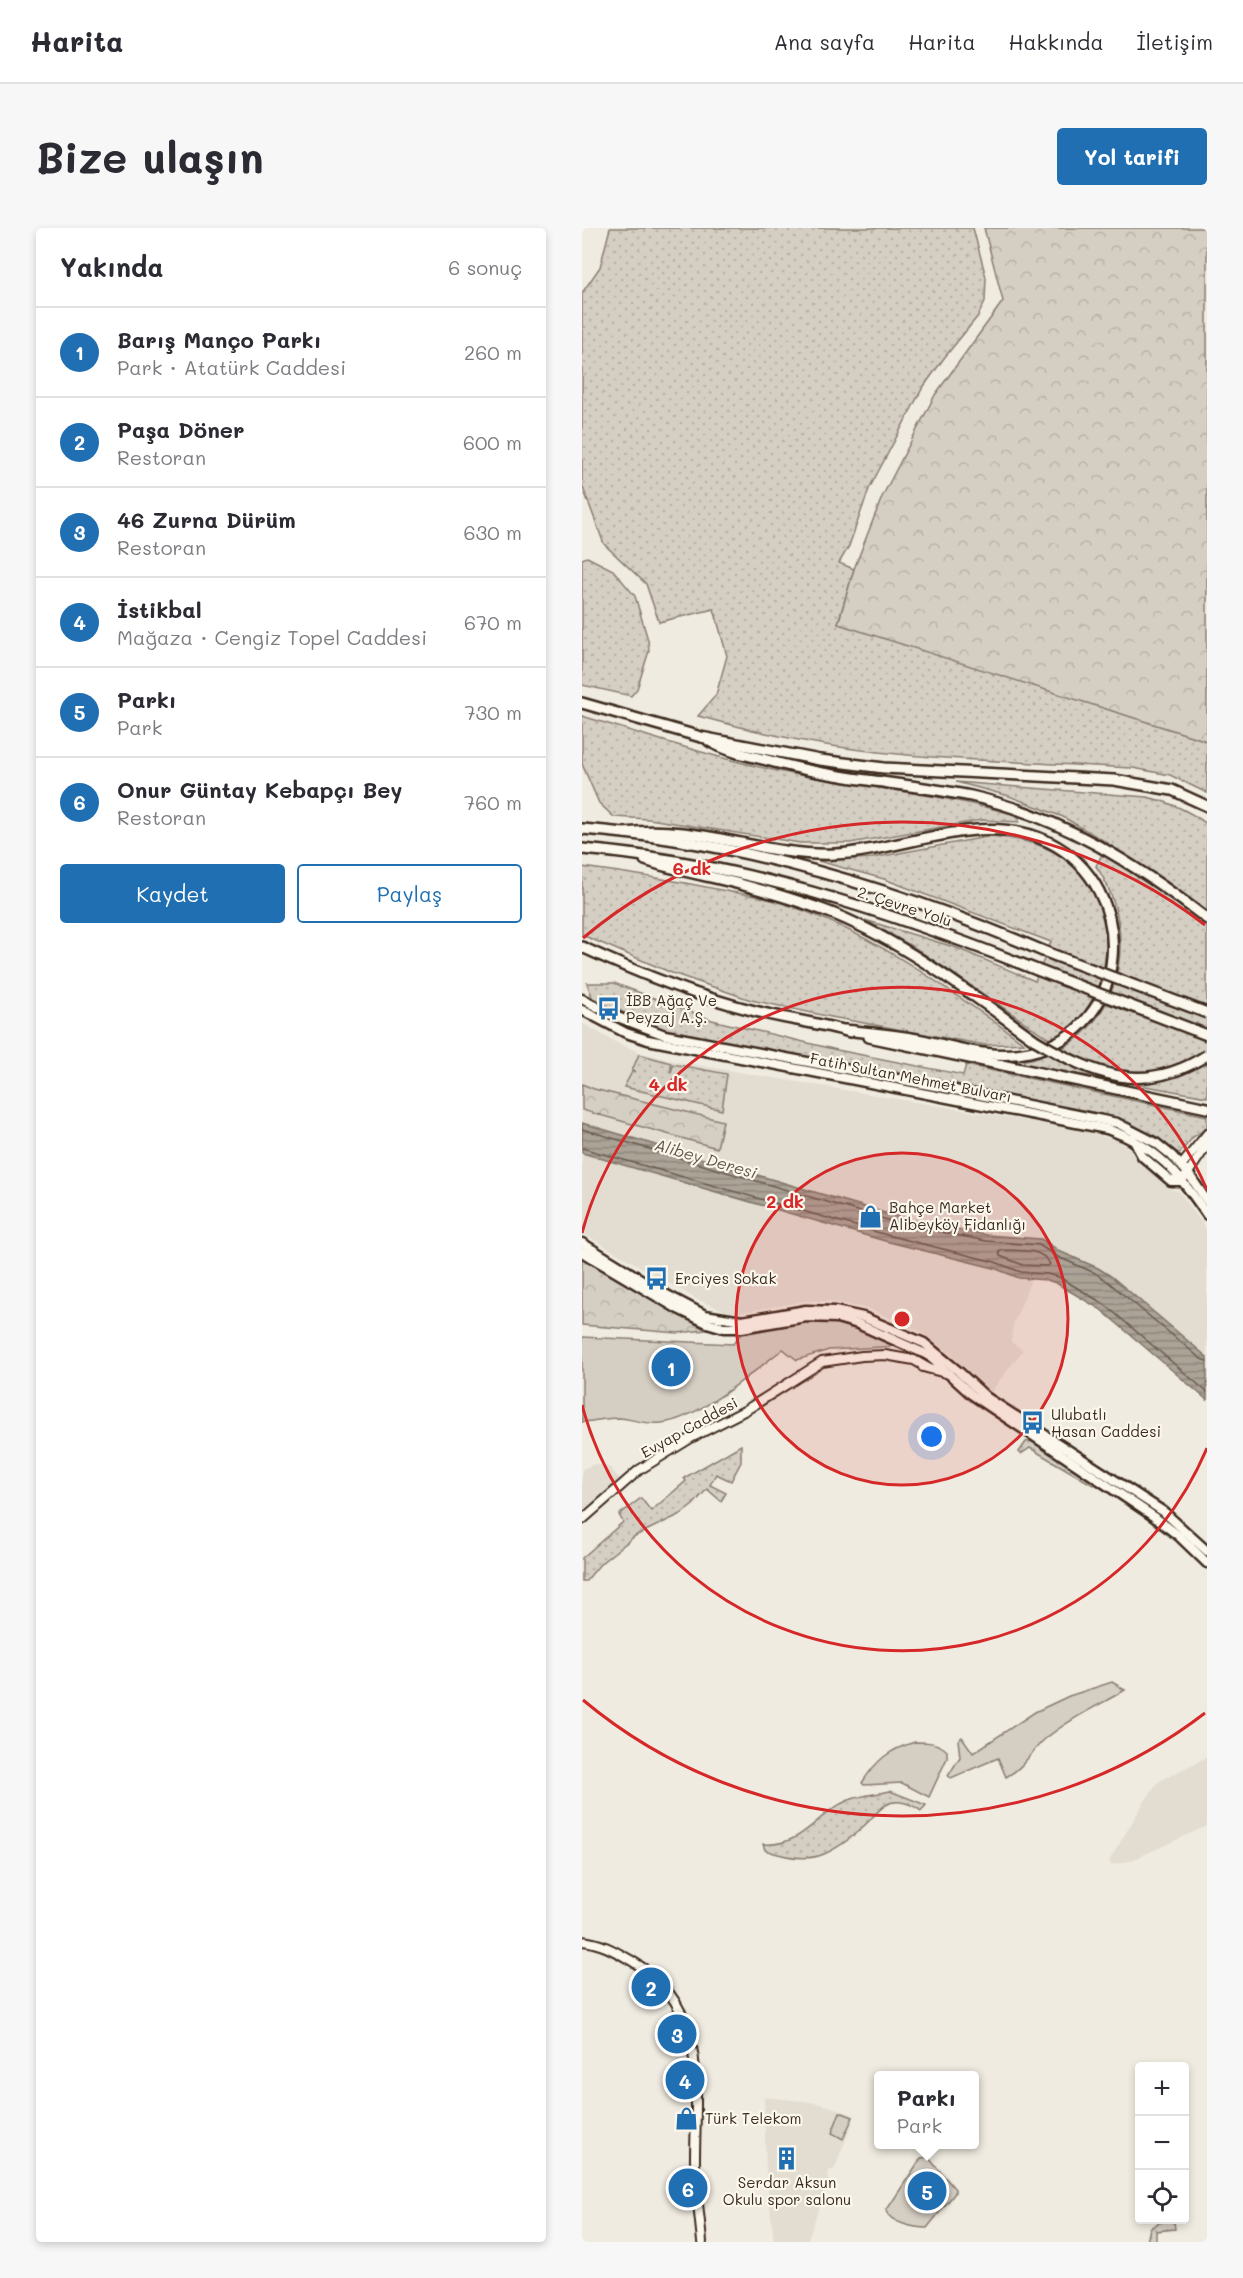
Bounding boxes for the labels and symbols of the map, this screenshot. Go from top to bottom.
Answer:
text: 6 dk [673,856,711,880]
street label: 2. Çevre Yolu [855,881,955,931]
place label: İBB Ağaç Ve Peyzaj A.Ş. [626,990,717,1027]
bus stop icon: İBB Ağaç Ve Peyzaj A.Ş. [595,996,621,1022]
street label: Fatih Sultan Mehmet Bulvarı [809,1048,1013,1106]
text: 4 dk [649,1072,688,1096]
water label: Alibey Deresi [653,1133,759,1183]
text: 2 dk [766,1189,804,1213]
place label: Bahçe Market Alibeyköy Fidanlığı [889,1197,1026,1234]
shop icon: Bahçe Market Alibeyköy Fidanlığı [858,1203,884,1229]
bus stop icon: Erciyes Sokak [644,1265,670,1291]
place label: Erciyes Sokak [675,1268,776,1288]
centre of rings [892,1309,912,1329]
pin: 1 [652,1344,691,1390]
street label: Evyap Caddesi [637,1392,741,1462]
place label: Ulubatlı Hasan Caddesi [1051,1404,1161,1441]
bus stop icon: Ulubatlı Hasan Caddesi [1020,1410,1046,1436]
your location [917,1422,946,1451]
pin: 2 [632,1964,670,2010]
pin: 3 [658,2012,697,2056]
pin: 4 [666,2058,704,2102]
shop icon: Türk Telekom [674,2105,700,2131]
place label: Türk Telekom [705,2108,801,2128]
building icon: Serdar Aksun Okulu spor salonu [774,2145,800,2171]
pin: 6 [668,2166,708,2210]
pin: 5 [908,2168,946,2214]
place label: Serdar Aksun Okulu spor salonu [723,2172,851,2209]

